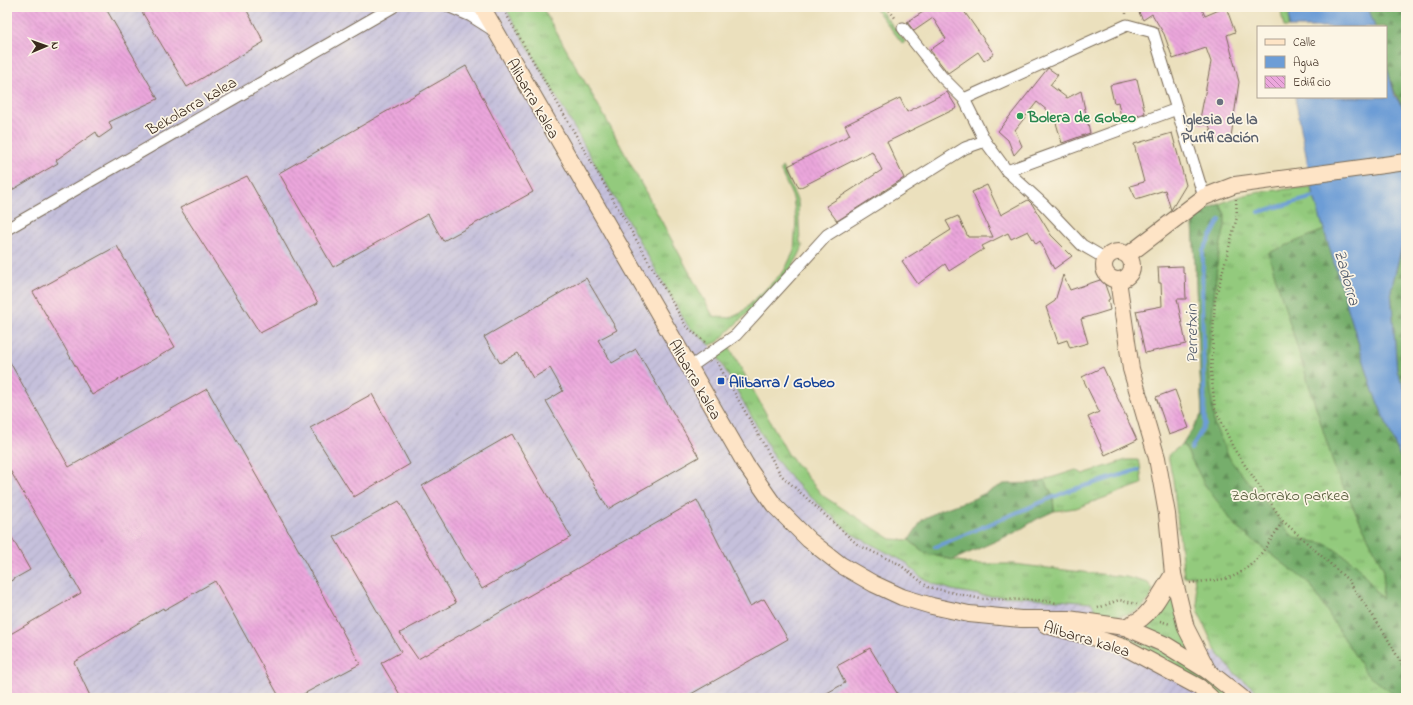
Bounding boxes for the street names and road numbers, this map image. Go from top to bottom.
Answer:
street label: Alibarra kalea [500,54,565,144]
street label: Bekolarra kalea [141,71,242,143]
street label: Alibarra kalea [662,335,727,425]
street label: Alibarra kalea [1040,615,1133,664]

